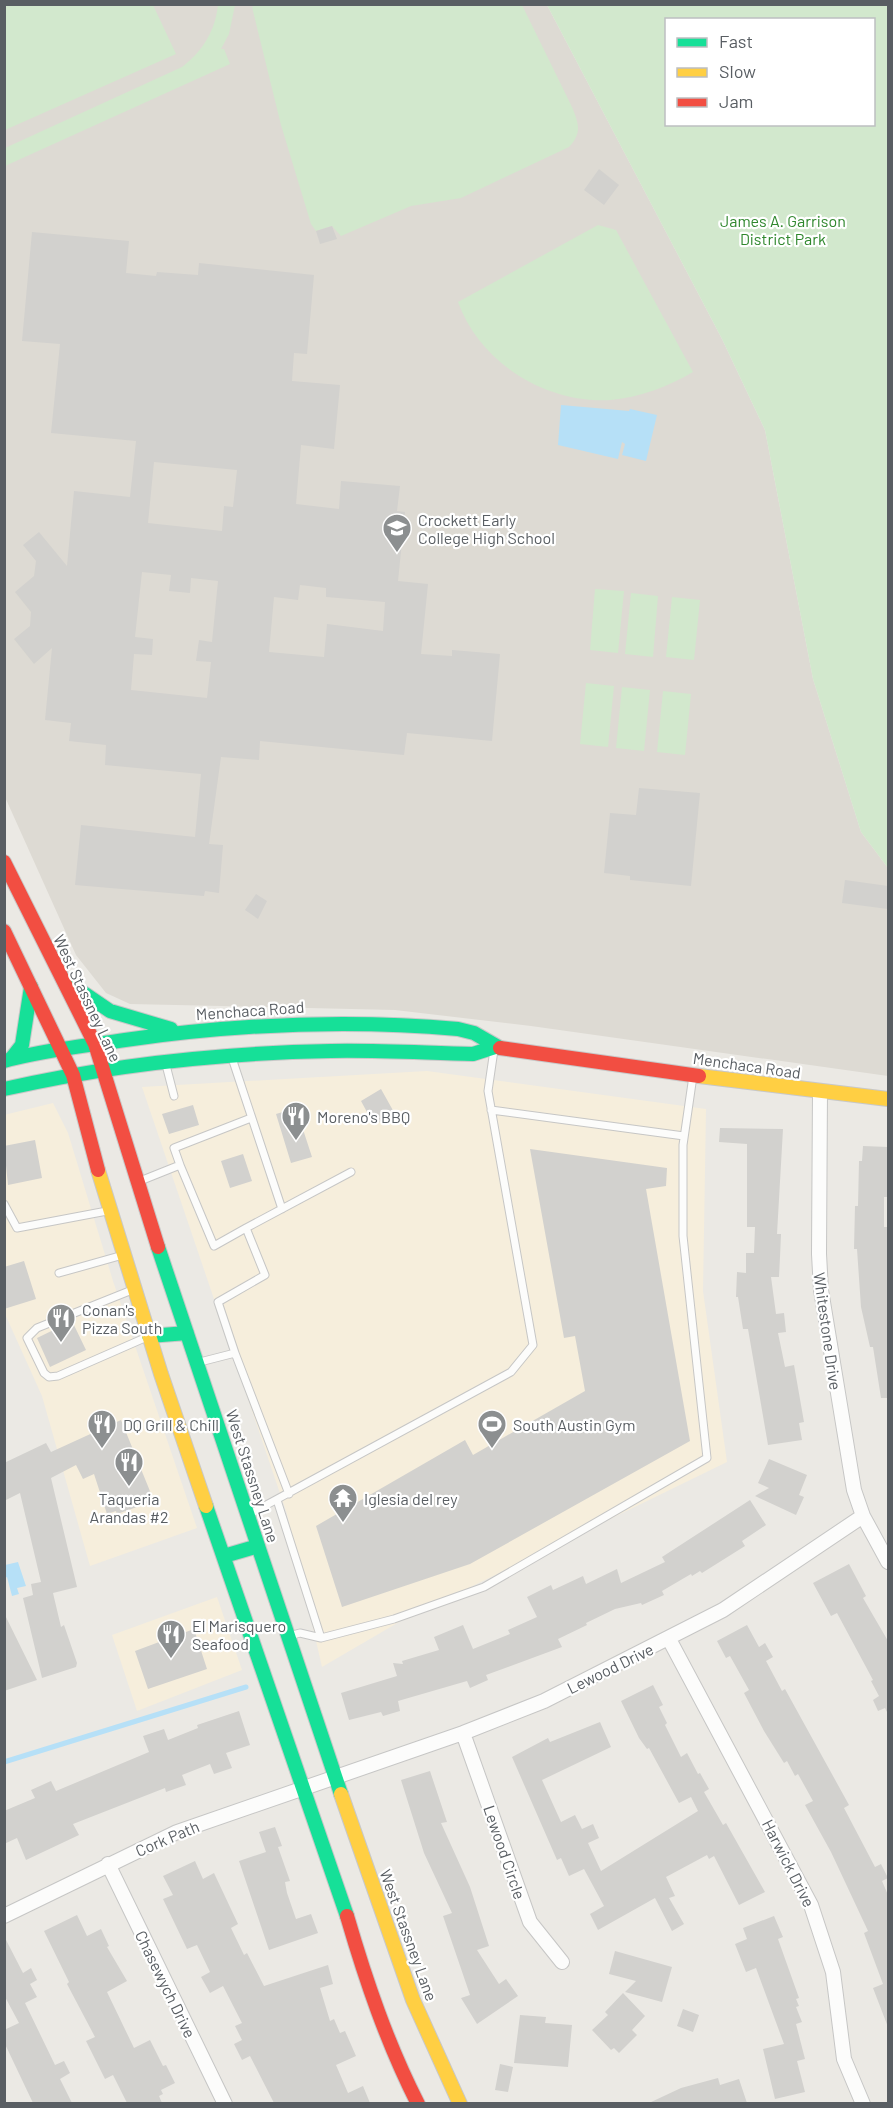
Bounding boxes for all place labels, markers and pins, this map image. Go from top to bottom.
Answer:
place label: Crockett Early College High School [418,510,555,547]
school or university icon: Crockett Early College High School [381,512,413,554]
restaurant icon: Moreno's BBQ [280,1100,312,1142]
place label: Moreno's BBQ [317,1107,410,1126]
place label: Conan's Pizza South [82,1300,162,1337]
restaurant icon: Conan's Pizza South [45,1302,77,1344]
restaurant icon: DQ Grill & Chill [86,1408,118,1450]
sports icon: South Austin Gym [476,1408,508,1450]
place label: DQ Grill & Chill [123,1415,219,1434]
place label: South Austin Gym [513,1415,635,1434]
restaurant icon: Taqueria Arandas #2 [113,1446,145,1488]
temple icon: Iglesia del rey [327,1482,359,1524]
place label: Taqueria Arandas #2 [89,1489,169,1526]
place label: Iglesia del rey [364,1489,458,1508]
place label: El Marisquero Seafood [192,1616,286,1653]
restaurant icon: El Marisquero Seafood [155,1618,187,1660]

